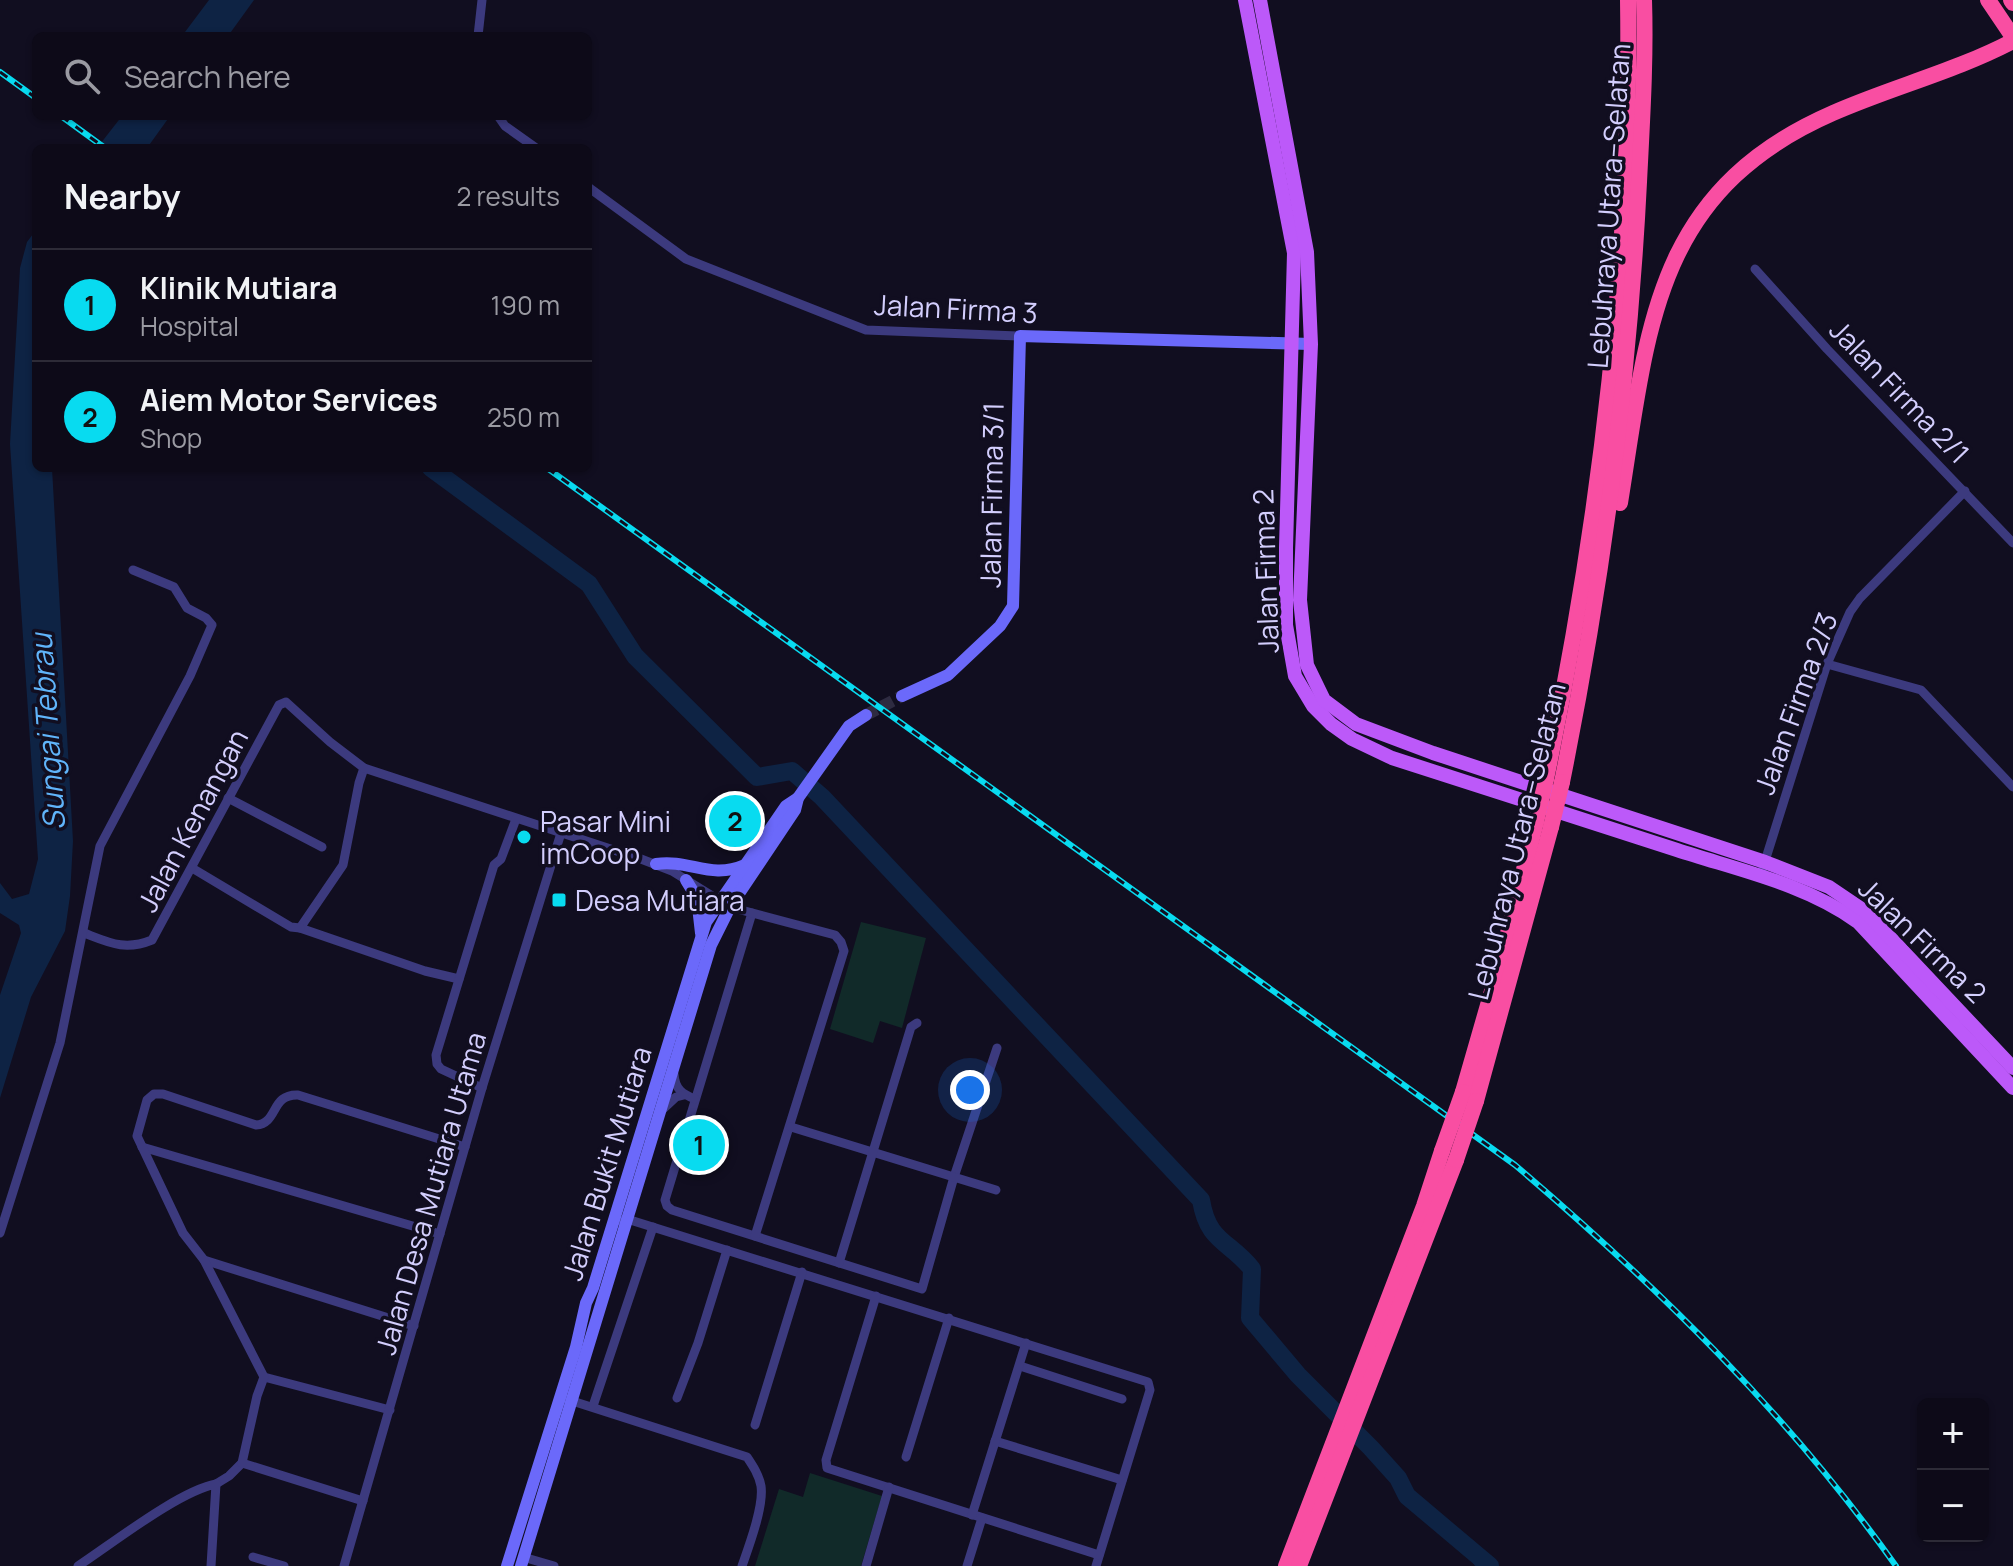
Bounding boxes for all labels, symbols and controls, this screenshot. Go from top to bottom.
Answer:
search box [32,32,592,120]
street label: Lebuhraya Utara–Selatan [1578,42,1638,370]
icon: search [60,54,104,98]
text: Search here [124,56,291,97]
text: Nearby [64,173,180,219]
text: 2 results [456,178,560,214]
text: Klinik Mutiara [140,267,338,308]
street label: Jalan Firma 3 [873,285,1039,331]
text: 1 [84,287,96,323]
text: 190 m [491,287,560,323]
text: Hospital [140,308,239,344]
street label: Jalan Firma 2/1 [1822,311,1978,471]
text: Aiem Motor Services [140,379,438,420]
text: 2 [82,399,98,435]
text: 250 m [487,399,560,435]
street label: Jalan Firma 3/1 [970,402,1012,588]
text: Shop [140,420,202,456]
street label: Jalan Firma 2 [1243,488,1287,654]
street label: Jalan Firma 2/3 [1745,607,1845,799]
water label: Sungai Tebrau [20,630,74,832]
street label: Lebuhraya Utara–Selatan [1458,678,1574,1004]
street label: Jalan Kenangan [128,722,256,918]
pin: 2 [709,791,761,851]
place label: Pasar Mini imCoop [540,802,671,872]
marker: Pasar Mini imCoop [515,828,533,846]
street label: Jalan Firma 2 [1851,869,1995,1011]
place label: Desa Mutiara [575,881,745,919]
marker: Desa Mutiara [550,891,568,909]
street label: Jalan Desa Mutiara Utama [366,1027,494,1359]
street label: Jalan Bukit Mutiara [552,1042,660,1284]
your location [950,1070,990,1110]
pin: 1 [673,1115,725,1175]
map controls [1917,1398,1989,1542]
button: + [1917,1398,1989,1470]
button: − [1917,1470,1989,1542]

